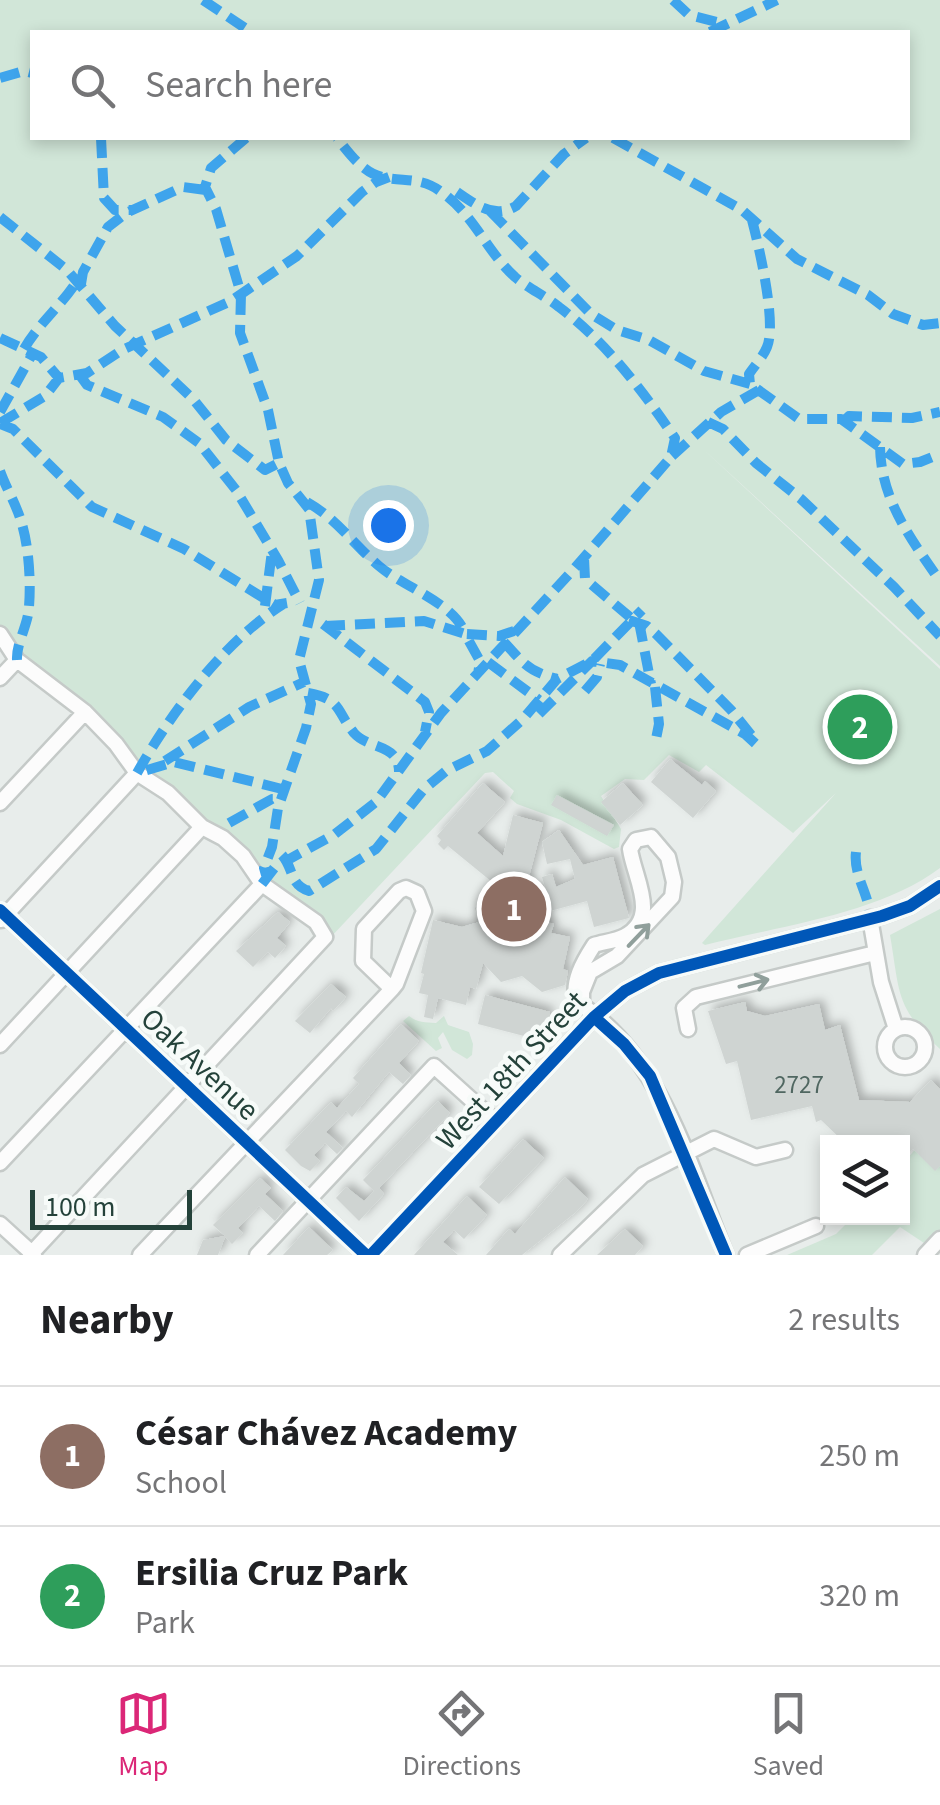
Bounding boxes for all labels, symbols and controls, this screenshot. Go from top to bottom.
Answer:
search box [30,30,910,140]
icon: search [65,58,120,113]
text: Search here [145,58,332,112]
your location [363,500,414,551]
pin: 2 [828,690,892,764]
pin: 1 [482,872,546,946]
one-way arrow [627,923,650,948]
one-way arrow [737,973,769,991]
street label: West 18th Street [426,981,597,1160]
street label: Oak Avenue [131,998,269,1131]
house number: 2727 [774,1067,824,1103]
map controls [820,1135,910,1225]
button: layers [820,1135,910,1225]
scale bar [30,1185,192,1230]
text: 100 m [45,1187,116,1227]
text: Nearby [40,1290,174,1350]
text: 2 results [788,1297,900,1343]
text: César Chávez Academy [135,1406,517,1460]
text: 1 [64,1433,81,1479]
text: 250 m [819,1433,900,1479]
text: School [135,1460,227,1506]
text: Ersilia Cruz Park [135,1546,408,1600]
text: 2 [64,1573,81,1619]
text: 320 m [819,1573,900,1619]
text: Park [135,1600,195,1646]
tab: Map [116,1686,171,1786]
tab: Directions [403,1686,521,1786]
tab: Saved [753,1686,824,1786]

